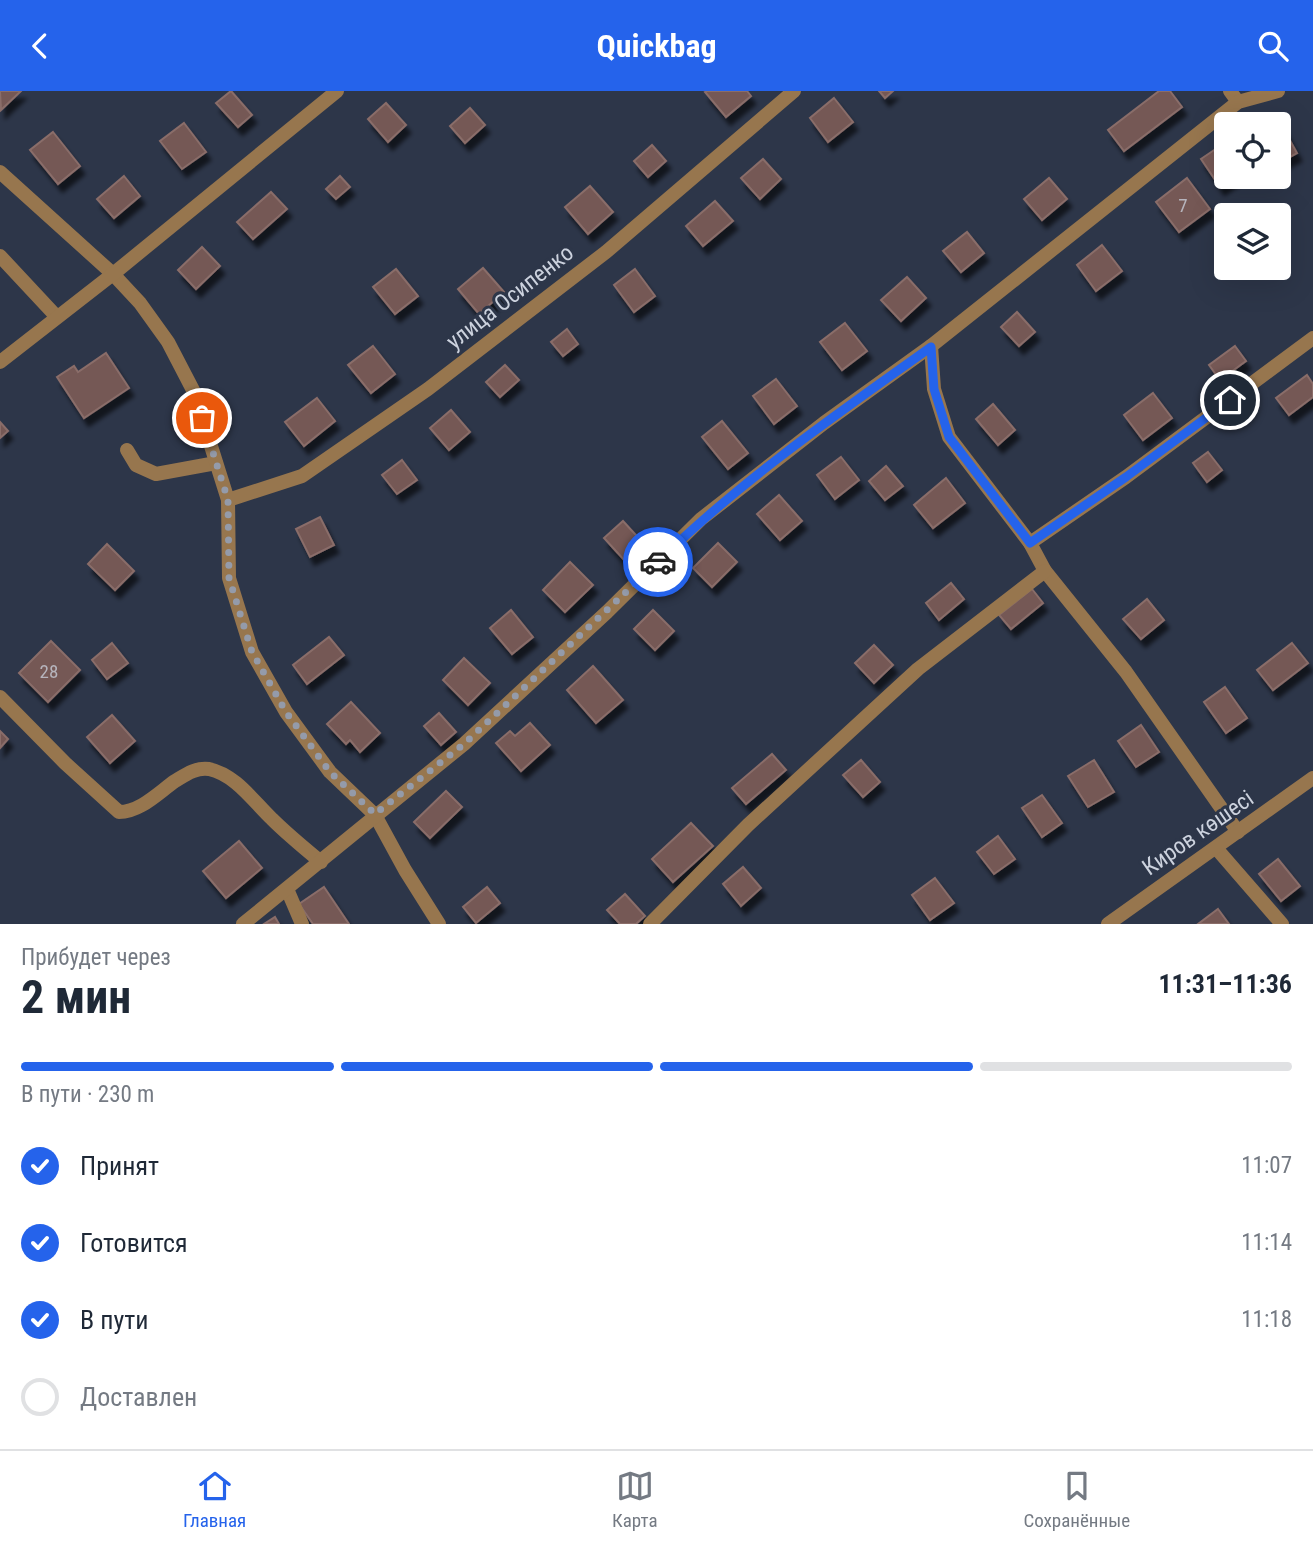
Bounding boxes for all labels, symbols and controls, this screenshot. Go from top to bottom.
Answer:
icon: back [21,27,59,65]
text: Quickbag [596,27,717,65]
icon: search [1254,27,1292,65]
map controls [1214,112,1291,280]
button: locate [1214,112,1291,189]
house number: 7 [1178,194,1188,217]
button: layers [1214,203,1291,280]
street label: улица Осипенко [441,239,579,355]
pin [1200,370,1260,430]
icon: home [1211,381,1249,419]
pin [172,388,232,448]
icon: bag [183,399,221,437]
courier [623,527,693,597]
icon: car [639,543,677,581]
house number: 28 [40,660,58,683]
street label: Киров көшесі [1137,785,1259,881]
text: Прибудет через [21,944,171,971]
text: 11:31–11:36 [1158,969,1292,999]
text: 2 мин [21,970,131,1024]
text: В пути · 230 m [21,1081,154,1108]
icon: check [21,1147,59,1185]
text: Принят [80,1151,159,1181]
text: 11:07 [1241,1152,1292,1179]
icon: check [21,1224,59,1262]
text: Готовится [80,1228,188,1258]
text: 11:14 [1241,1229,1292,1256]
icon: check [21,1301,59,1339]
text: В пути [80,1305,149,1335]
text: 11:18 [1241,1306,1292,1333]
text: Доставлен [80,1382,197,1412]
tab: Главная [183,1467,246,1532]
tab: Карта [612,1467,658,1532]
tab: Сохранённые [1023,1467,1130,1532]

